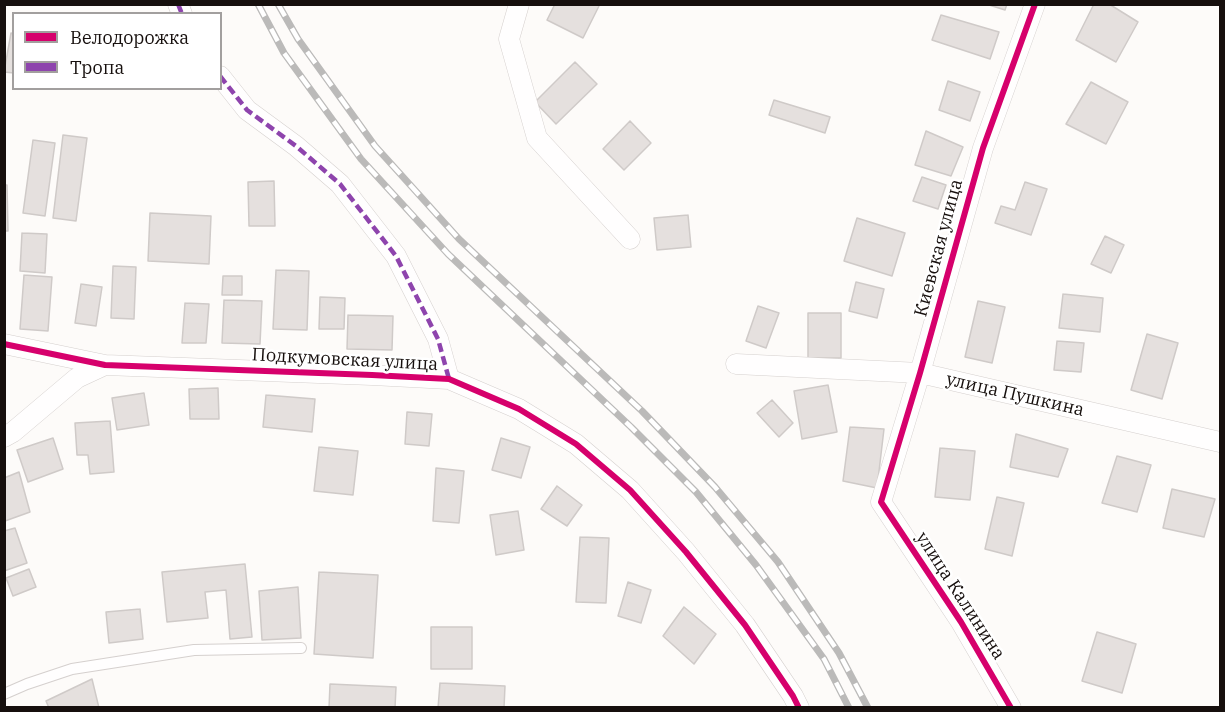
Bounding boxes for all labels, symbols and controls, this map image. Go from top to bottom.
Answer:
legend [12,12,222,90]
text: Велодорожка [70,26,189,49]
text: Тропа [70,56,124,79]
street label: Киевская улица [910,177,968,319]
street label: Подкумовская улица [251,344,439,376]
street label: улица Пушкина [944,369,1086,421]
street label: улица Калинина [911,528,1009,664]

